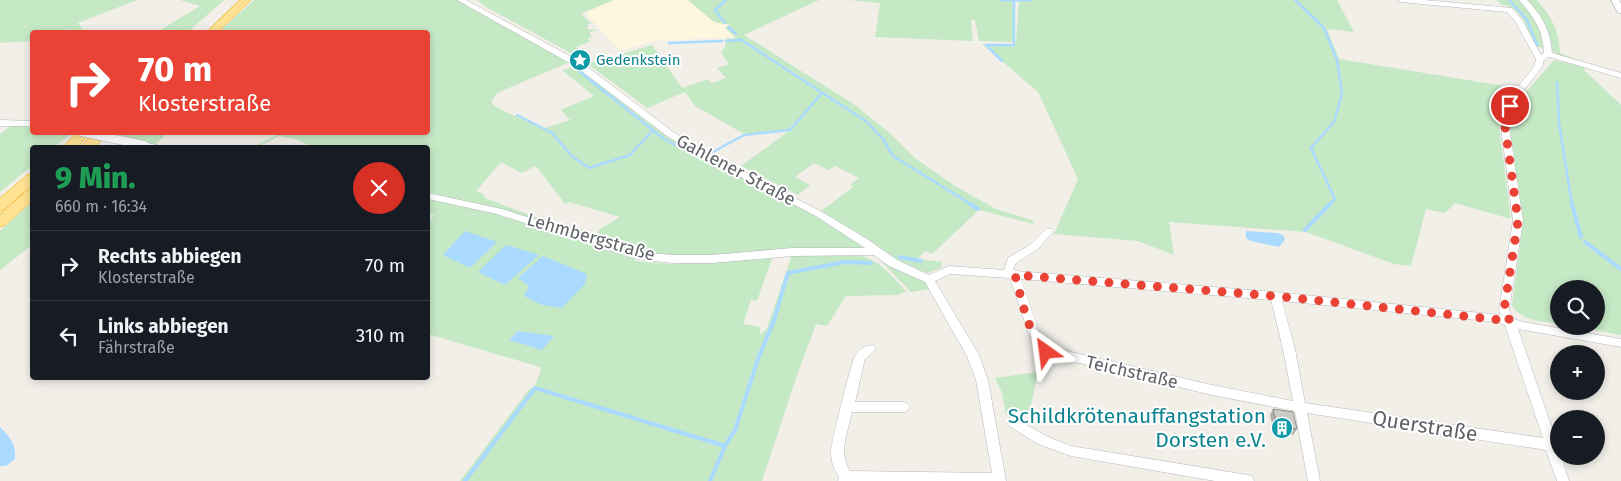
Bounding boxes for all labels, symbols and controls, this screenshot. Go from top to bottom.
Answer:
text: 70 m [138,48,212,90]
place icon: Gedenkstein [568,48,592,72]
icon: right [55,50,120,115]
place label: Gedenkstein [596,51,681,69]
pin [1489,85,1531,127]
text: Klosterstraße [138,90,271,117]
icon: arrive [1496,92,1524,120]
street label: Gahlener Straße [673,129,799,211]
text: 9 Min. [55,160,136,196]
button: close [353,162,405,214]
text: 660 m · 16:34 [55,197,147,216]
street label: Lehmbergstraße [524,208,658,266]
text: Rechts abbiegen [98,245,241,268]
icon: right [55,252,83,280]
text: 70 m [365,254,405,277]
text: Klosterstraße [98,268,195,287]
map controls [1550,280,1605,465]
button: search [1550,280,1605,335]
text: Links abbiegen [98,315,229,338]
icon: left [55,322,83,350]
text: 310 m [356,324,405,347]
position arrow [1019,325,1071,377]
text: Fährstraße [98,338,175,357]
button: + [1550,345,1605,400]
street label: Teichstraße [1084,351,1180,393]
place label: Schildkrötenauffangstation Dorsten e.V. [1008,403,1266,453]
street label: Querstraße [1371,405,1479,447]
button: − [1550,410,1605,465]
building icon: Schildkrötenauffangstation Dorsten e.V. [1270,416,1294,440]

